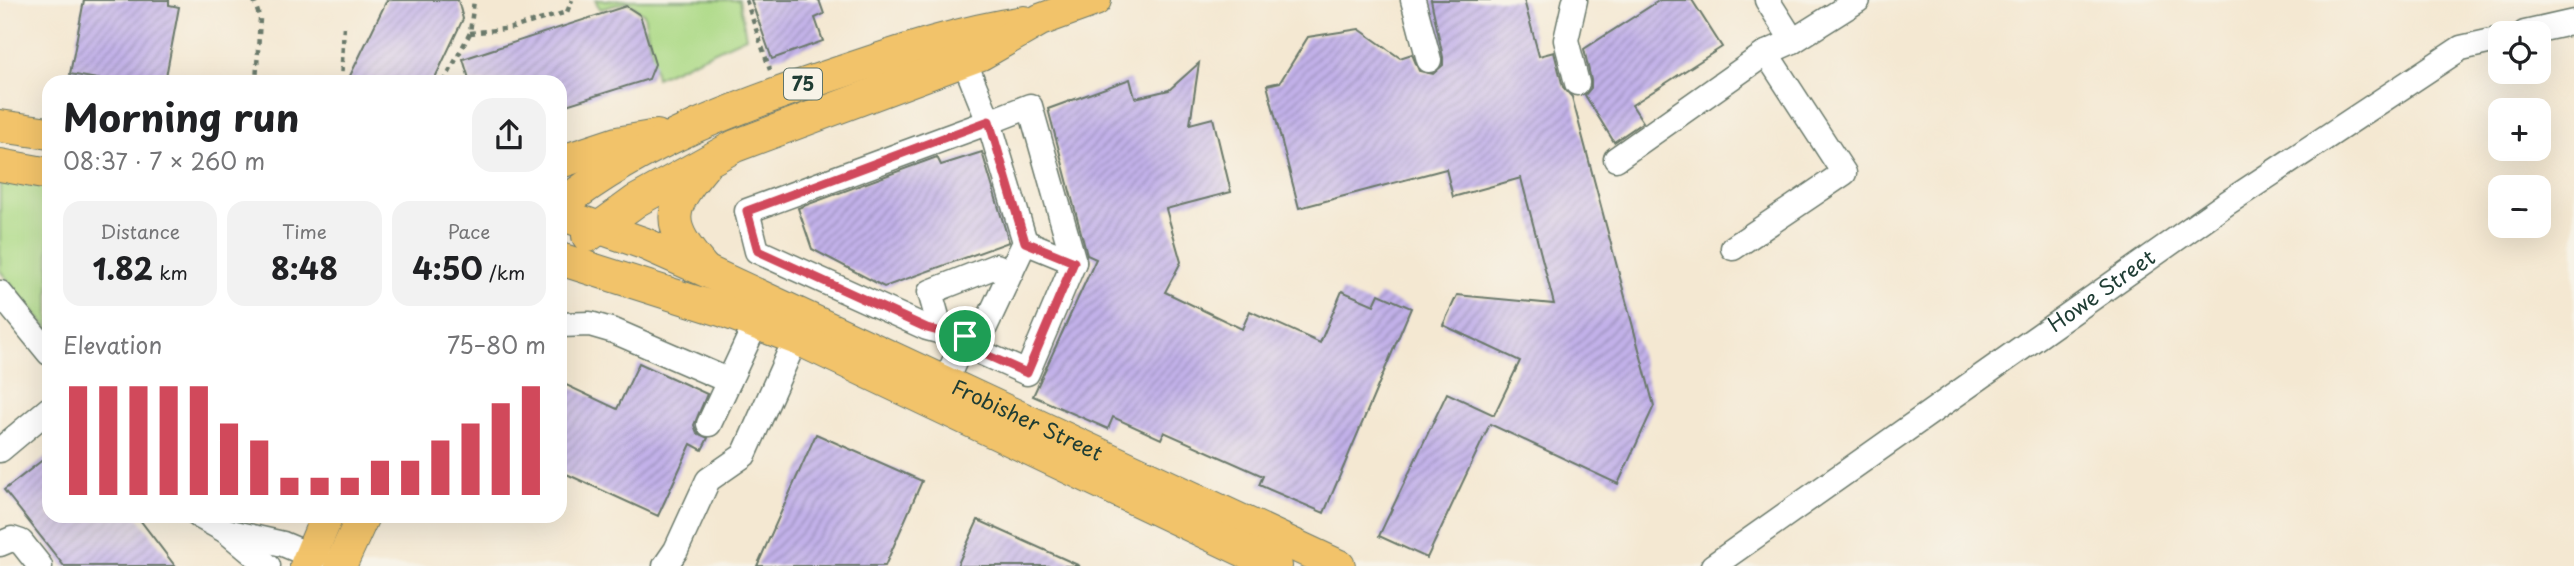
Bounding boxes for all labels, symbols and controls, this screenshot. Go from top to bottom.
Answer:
map controls [2488,21,2551,238]
button: locate [2488,21,2551,84]
road number: 75 [784,68,822,100]
text: Morning run [63,88,299,145]
button: share [472,98,546,172]
button: + [2488,98,2551,161]
text: 08:37 · 7 × 260 m [63,143,265,178]
button: − [2488,175,2551,238]
text: Distance [100,217,180,245]
text: Time [282,217,327,245]
text: Pace [447,217,490,245]
street label: Howe Street [2040,241,2161,339]
text: 1.82 [93,245,153,290]
text: 8:48 [271,245,338,290]
text: 4:50 [412,245,483,290]
text: km [153,258,188,286]
text: /km [483,258,525,286]
pin [935,306,995,366]
icon: arrive [946,317,984,355]
text: Elevation [63,327,162,362]
text: 75–80 m [447,327,546,362]
street label: Frobisher Street [947,370,1109,468]

